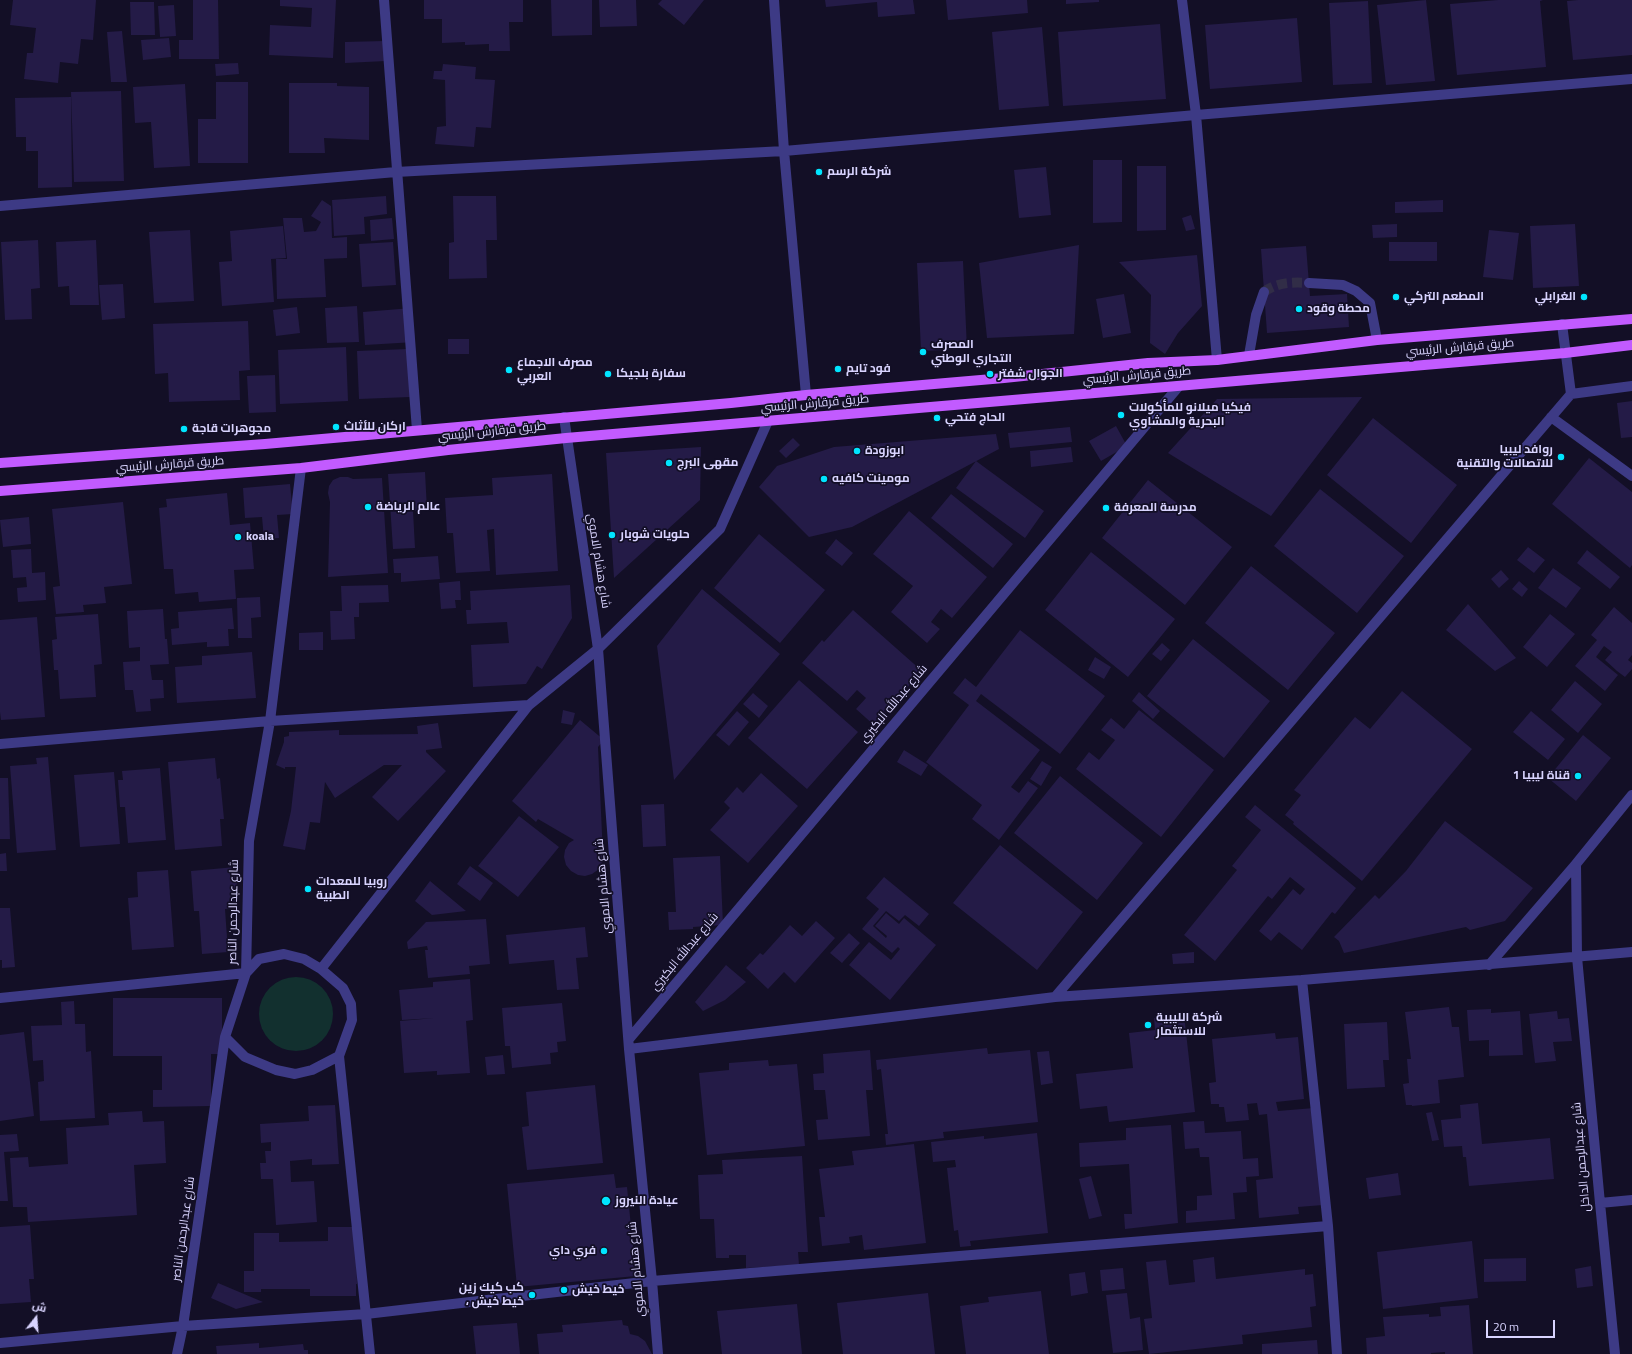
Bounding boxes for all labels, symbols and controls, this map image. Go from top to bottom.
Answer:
place label: شركة الرسم [827,165,891,179]
marker: شركة الرسم [814,167,824,177]
place label: المطعم التركي [1404,290,1484,304]
place label: الغرابلي [1535,290,1576,304]
marker: المطعم التركي [1391,292,1401,302]
marker: الغرابلي [1579,292,1589,302]
place label: محطة وقود [1307,302,1370,316]
marker: محطة وقود [1294,304,1304,314]
street label: طريق قرقارش الرئيسي [1405,336,1515,360]
place label: المصرف التجاري الوطني [931,338,1012,366]
marker: المصرف التجاري الوطني [918,347,928,357]
place label: مصرف الاجماع العربي [517,356,593,384]
place label: فود تايم [846,362,891,376]
marker: فود تايم [833,364,843,374]
street label: طريق قرقارش الرئيسي [1082,364,1192,388]
marker: مصرف الاجماع العربي [504,365,514,375]
place label: سفارة بلجيكا [616,367,686,381]
place label: الجوال شفتر [998,367,1063,381]
marker: سفارة بلجيكا [603,369,613,379]
marker: الجوال شفتر [985,369,995,379]
street label: طريق قرقارش الرئيسي [760,392,870,416]
place label: فيكيا ميلانو للمأكولات البحرية والمشاوي [1129,401,1251,429]
marker: فيكيا ميلانو للمأكولات البحرية والمشاوي [1116,410,1126,420]
place label: الحاج فتحي [945,411,1005,425]
marker: الحاج فتحي [932,413,942,423]
street label: طريق قرقارش الرئيسي [437,419,547,445]
place label: اركان للأثاث [344,420,406,434]
place label: مجوهرات قاجة [192,422,271,436]
marker: اركان للأثاث [331,422,341,432]
marker: مجوهرات قاجة [179,424,189,434]
place label: روافد ليبيا للاتصالات والتقنية [1456,443,1553,471]
place label: ابوزودة [865,444,904,458]
marker: ابوزودة [852,446,862,456]
marker: روافد ليبيا للاتصالات والتقنية [1556,452,1566,462]
street label: طريق قرقارش الرئيسي [115,454,225,476]
place label: مقهى البرج [677,456,738,470]
marker: مقهى البرج [664,458,674,468]
place label: مومينت كافيه [832,472,910,486]
marker: مومينت كافيه [819,474,829,484]
place label: عالم الرياضة [376,500,441,514]
place label: مدرسة المعرفة [1114,501,1197,515]
marker: عالم الرياضة [363,502,373,512]
marker: مدرسة المعرفة [1101,503,1111,513]
street label: شارع هشام الاموي [583,513,613,609]
place label: حلويات شوبار [620,528,690,542]
place label: koala [246,530,274,544]
marker: حلويات شوبار [607,530,617,540]
marker: koala [233,532,243,542]
street label: شارع عبدالله البكيري [857,662,931,746]
place label: قناة ليبيا 1 [1513,769,1570,783]
marker: قناة ليبيا 1 [1573,771,1583,781]
street label: شارع هشام الاموي [593,838,615,934]
street label: شارع عبدالرحمن الناصر [226,859,242,965]
place label: روبيا للمعدات الطبية [316,875,387,903]
marker: روبيا للمعدات الطبية [303,884,313,894]
street label: شارع عبدالله البكيري [648,910,722,994]
place label: شركة الليبية للاستثمار [1156,1011,1222,1039]
marker: شركة الليبية للاستثمار [1143,1020,1153,1030]
street label: شارع عبدالرحمن الداخل [1570,1102,1594,1212]
street label: شارع عبدالرحمن الناصر [170,1176,198,1282]
place label: عيادة النيروز [615,1194,678,1208]
marker: عيادة النيروز [600,1195,612,1207]
street label: شارع هشام الاموي [626,1221,648,1317]
place label: فري داي [549,1244,596,1258]
marker: فري داي [599,1246,609,1256]
place label: كب كيك زين ، خيط خيش [459,1281,524,1309]
place label: خيط خيش [572,1283,625,1297]
marker: خيط خيش [559,1285,569,1295]
marker: كب كيك زين ، خيط خيش [527,1290,537,1300]
text: ش [30,1297,49,1316]
north arrow [16,1298,56,1338]
scale bar [1488,1312,1557,1338]
text: 20 m [1493,1317,1519,1336]

